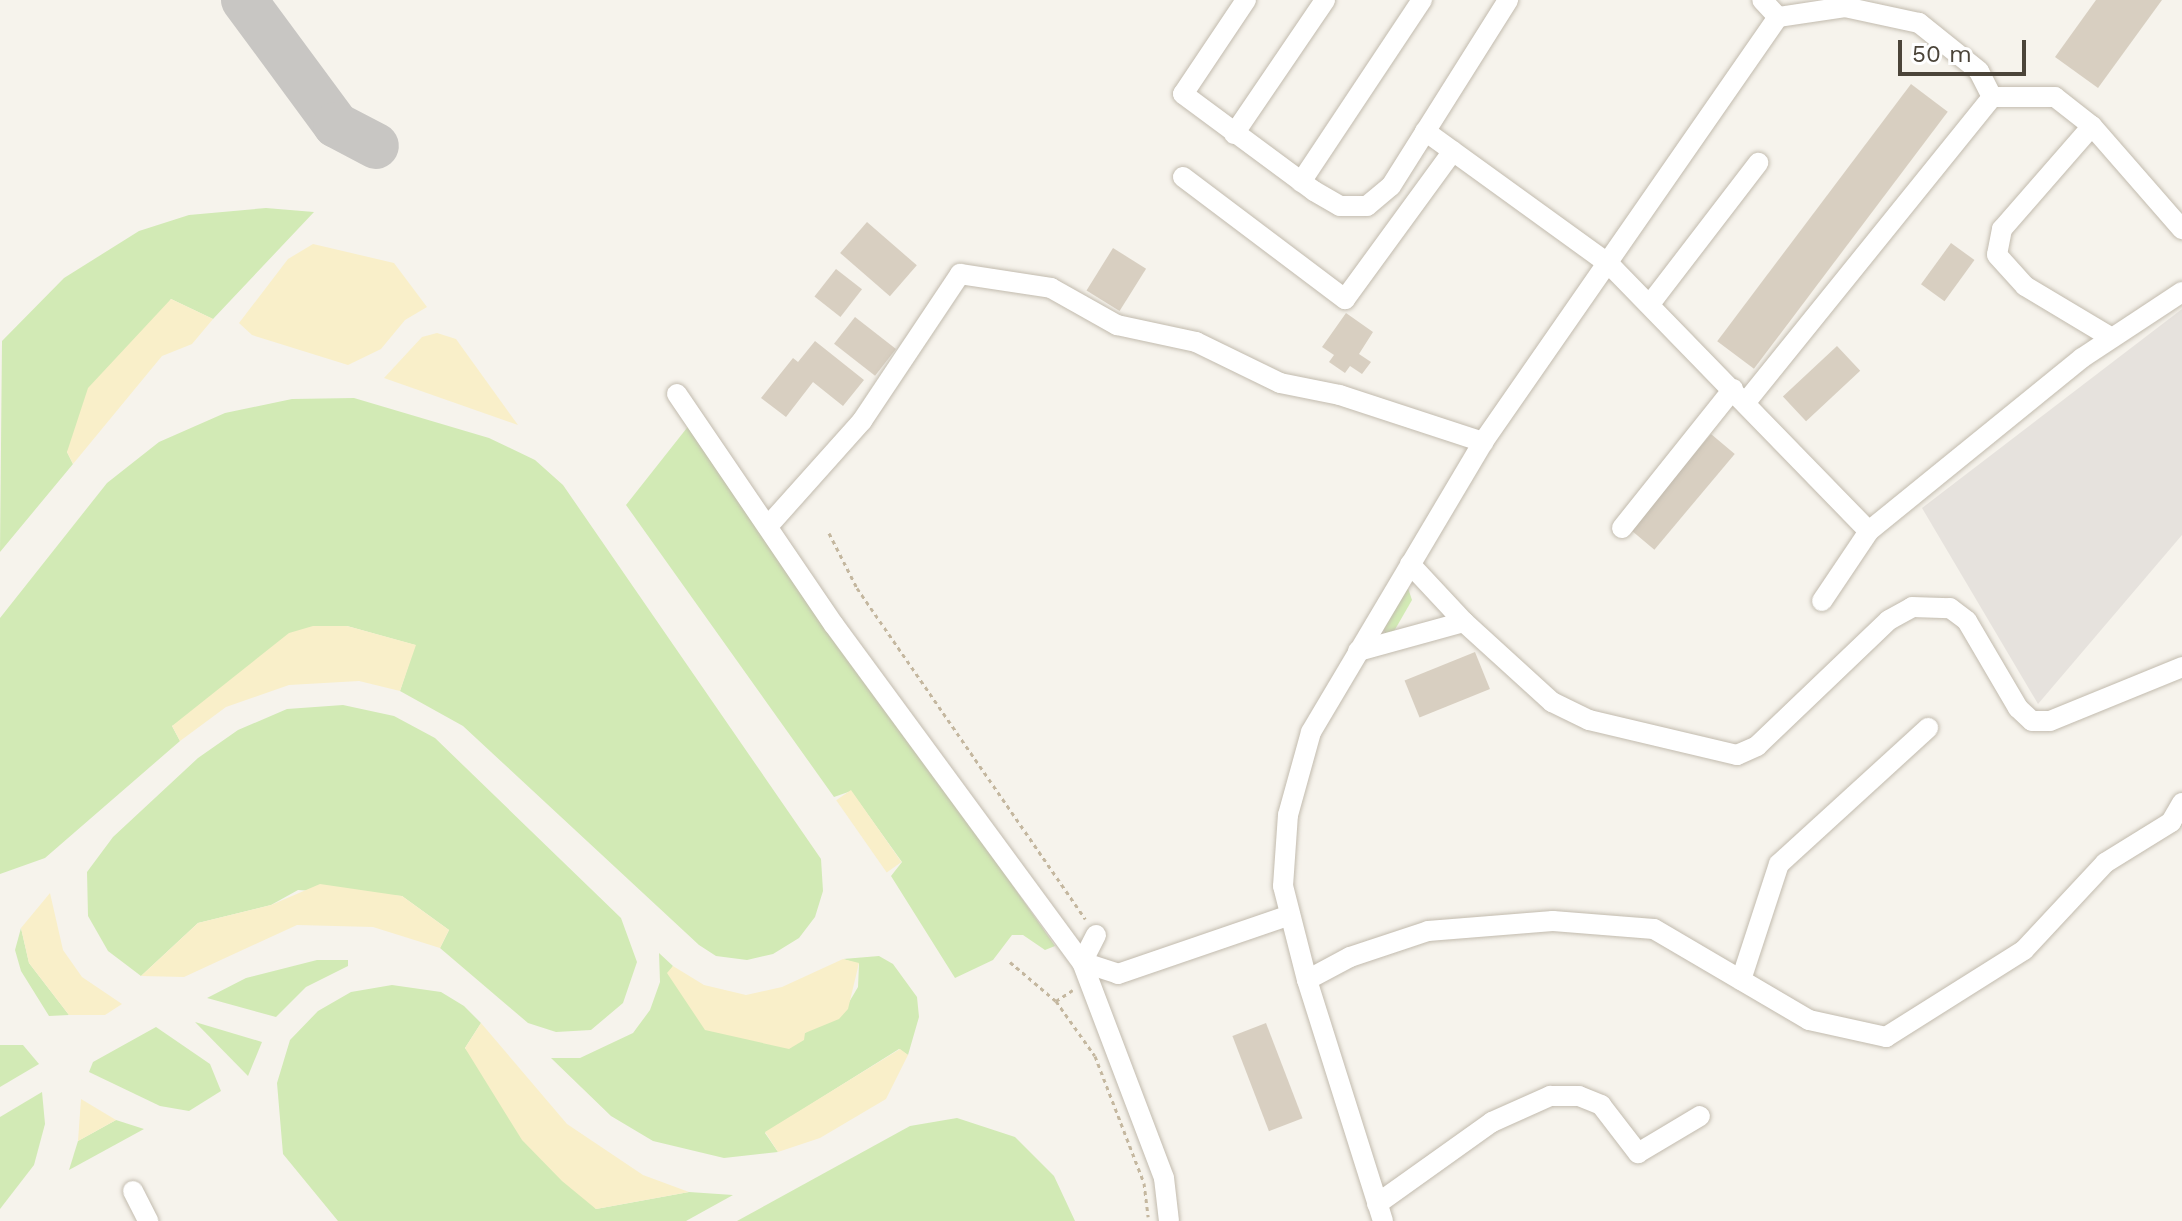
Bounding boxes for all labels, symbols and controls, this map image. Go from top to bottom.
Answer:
scale bar [1902,24,2030,74]
text: 50 m [1912,40,1972,68]

